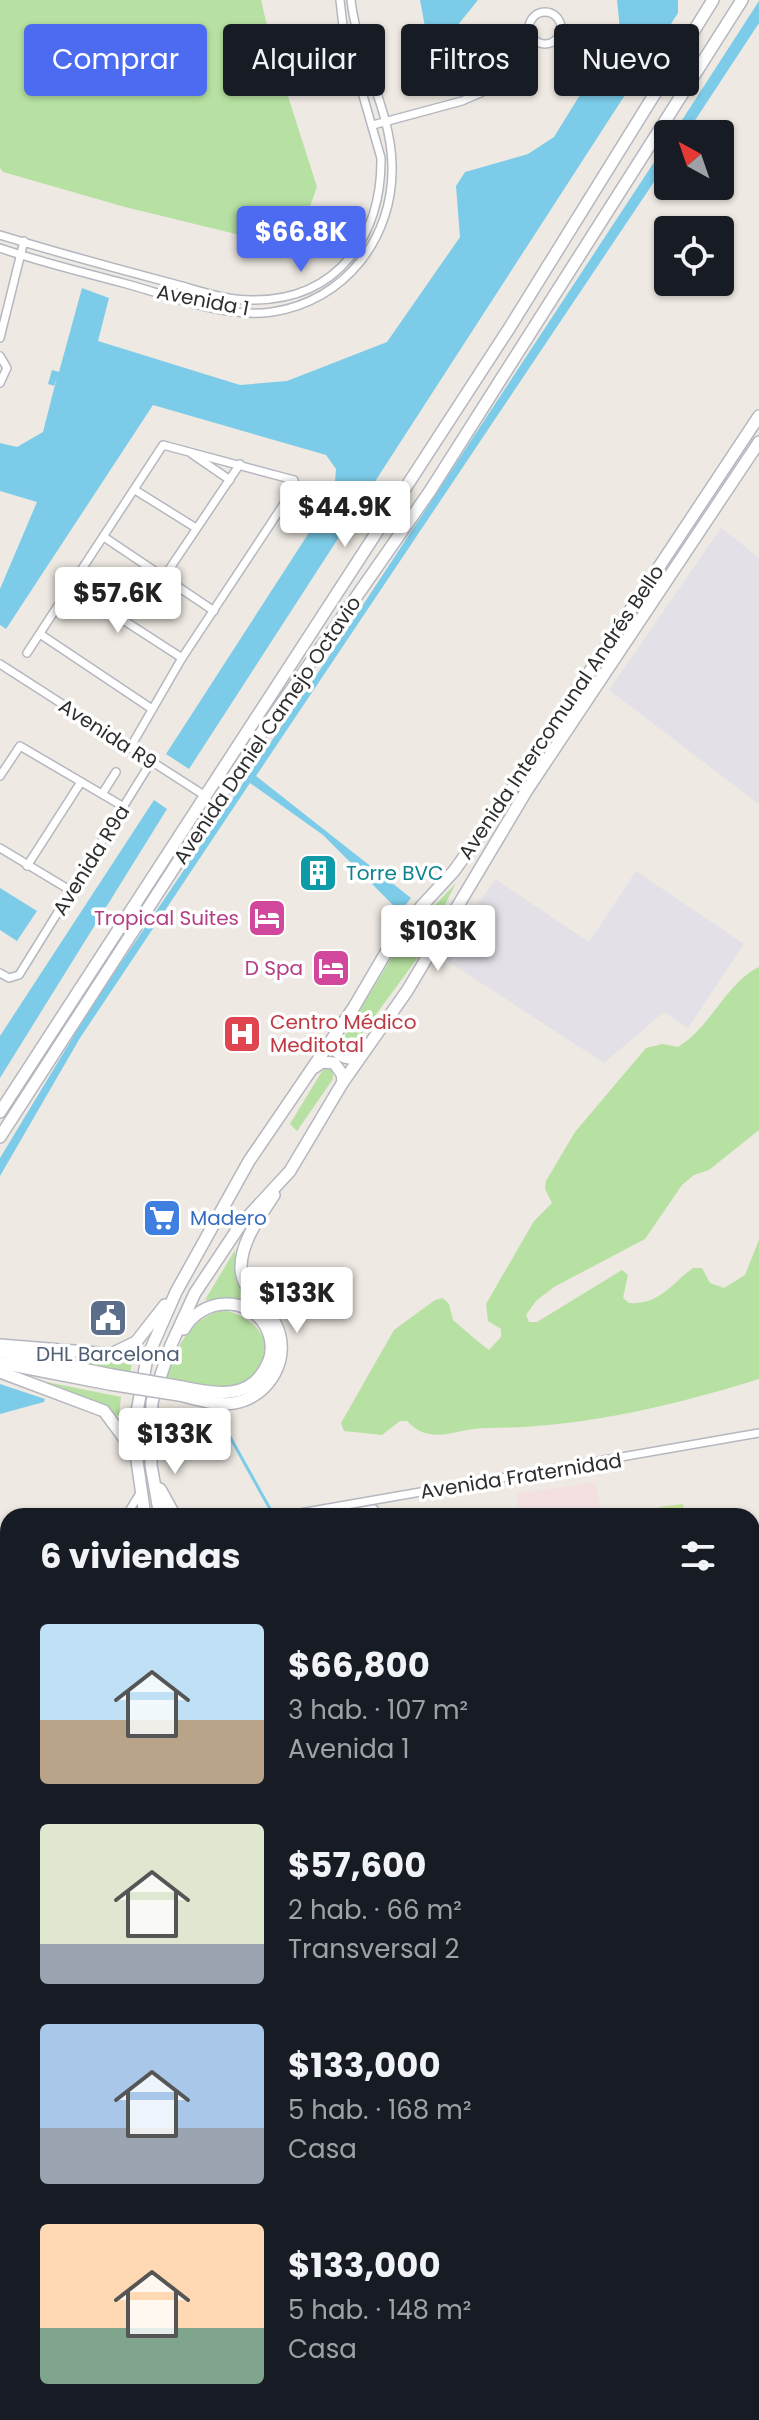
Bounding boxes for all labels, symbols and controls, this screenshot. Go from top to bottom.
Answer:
chip: Comprar [24,24,207,96]
chip: Alquilar [223,24,385,96]
chip: Filtros [401,24,538,96]
chip: Nuevo [554,24,699,96]
north arrow [654,120,734,200]
map controls [654,120,734,296]
pin: $66.8K [236,206,366,274]
text: $66.8K [255,214,347,250]
button: locate [654,216,734,296]
street label: Avenida 1 [154,277,252,323]
pin: $44.9K [280,481,410,549]
text: $44.9K [298,489,392,525]
street label: Avenida Intercomunal Andrés Bello [452,559,670,865]
pin: $57.6K [53,567,183,635]
text: $57.6K [73,575,163,611]
street label: Avenida Daniel Camejo Octavio [167,590,367,870]
street label: Avenida R9 [53,692,163,776]
street label: Avenida R9a [46,799,136,921]
building icon: Torre BVC [297,852,339,894]
place label: Torre BVC [346,859,444,887]
hotel icon: Tropical Suites [246,897,288,939]
place label: Tropical Suites [94,904,239,932]
pin: $103K [382,905,494,973]
text: $103K [399,913,477,949]
hotel icon: D Spa [310,947,352,989]
place label: D Spa [245,954,303,982]
place label: Centro Médico Meditotal [270,1008,417,1059]
hospital icon: Centro Médico Meditotal [221,1013,263,1055]
supermarket icon: Madero [141,1197,183,1239]
place label: Madero [190,1204,267,1232]
pin: $133K [241,1267,353,1335]
text: $133K [259,1275,335,1311]
public building icon: DHL Barcelona [87,1297,129,1339]
place label: DHL Barcelona [36,1340,180,1368]
pin: $133K [119,1408,231,1476]
text: $133K [137,1416,213,1452]
street label: Avenida Fraternidad [418,1446,624,1506]
text: 6 viviendas [40,1532,241,1580]
icon: filters [676,1534,720,1578]
text: $66,800 [288,1641,430,1689]
icon: home [104,1656,200,1752]
text: 3 hab. · 107 m² [288,1692,468,1728]
text: Avenida 1 [288,1731,410,1767]
text: $57,600 [288,1841,426,1889]
icon: home [104,1856,200,1952]
text: 2 hab. · 66 m² [288,1892,462,1928]
text: Transversal 2 [288,1931,459,1967]
text: $133,000 [288,2041,441,2089]
icon: home [104,2056,200,2152]
text: 5 hab. · 168 m² [288,2092,471,2128]
text: Casa [288,2131,357,2167]
text: $133,000 [288,2241,441,2289]
icon: home [104,2256,200,2352]
text: 5 hab. · 148 m² [288,2292,471,2328]
text: Casa [288,2331,357,2367]

